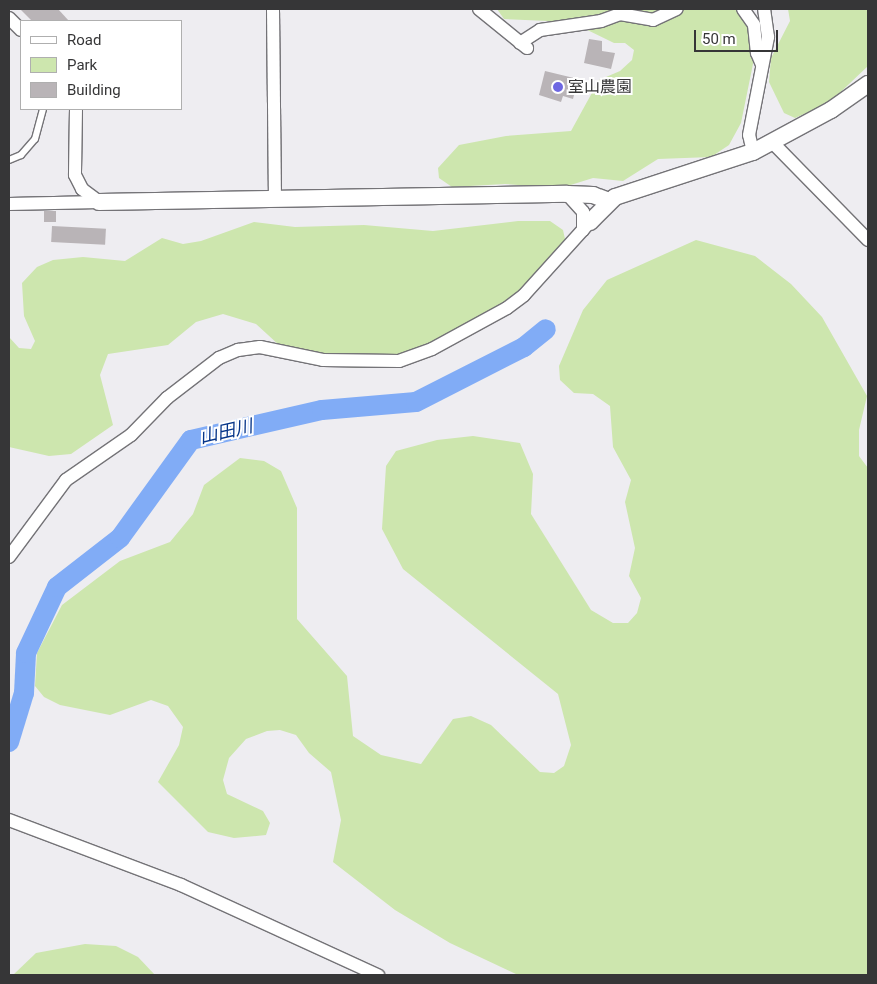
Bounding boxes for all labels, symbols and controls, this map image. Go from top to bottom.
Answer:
legend [20,20,182,110]
scale bar [697,20,781,52]
text: 50 m [702,30,736,48]
text: Road [67,31,101,49]
text: Park [67,56,97,74]
place label: 室山農園 [568,77,632,97]
text: Building [67,81,121,99]
marker: 室山農園 [552,81,564,93]
water label: 山田川 [197,415,255,449]

